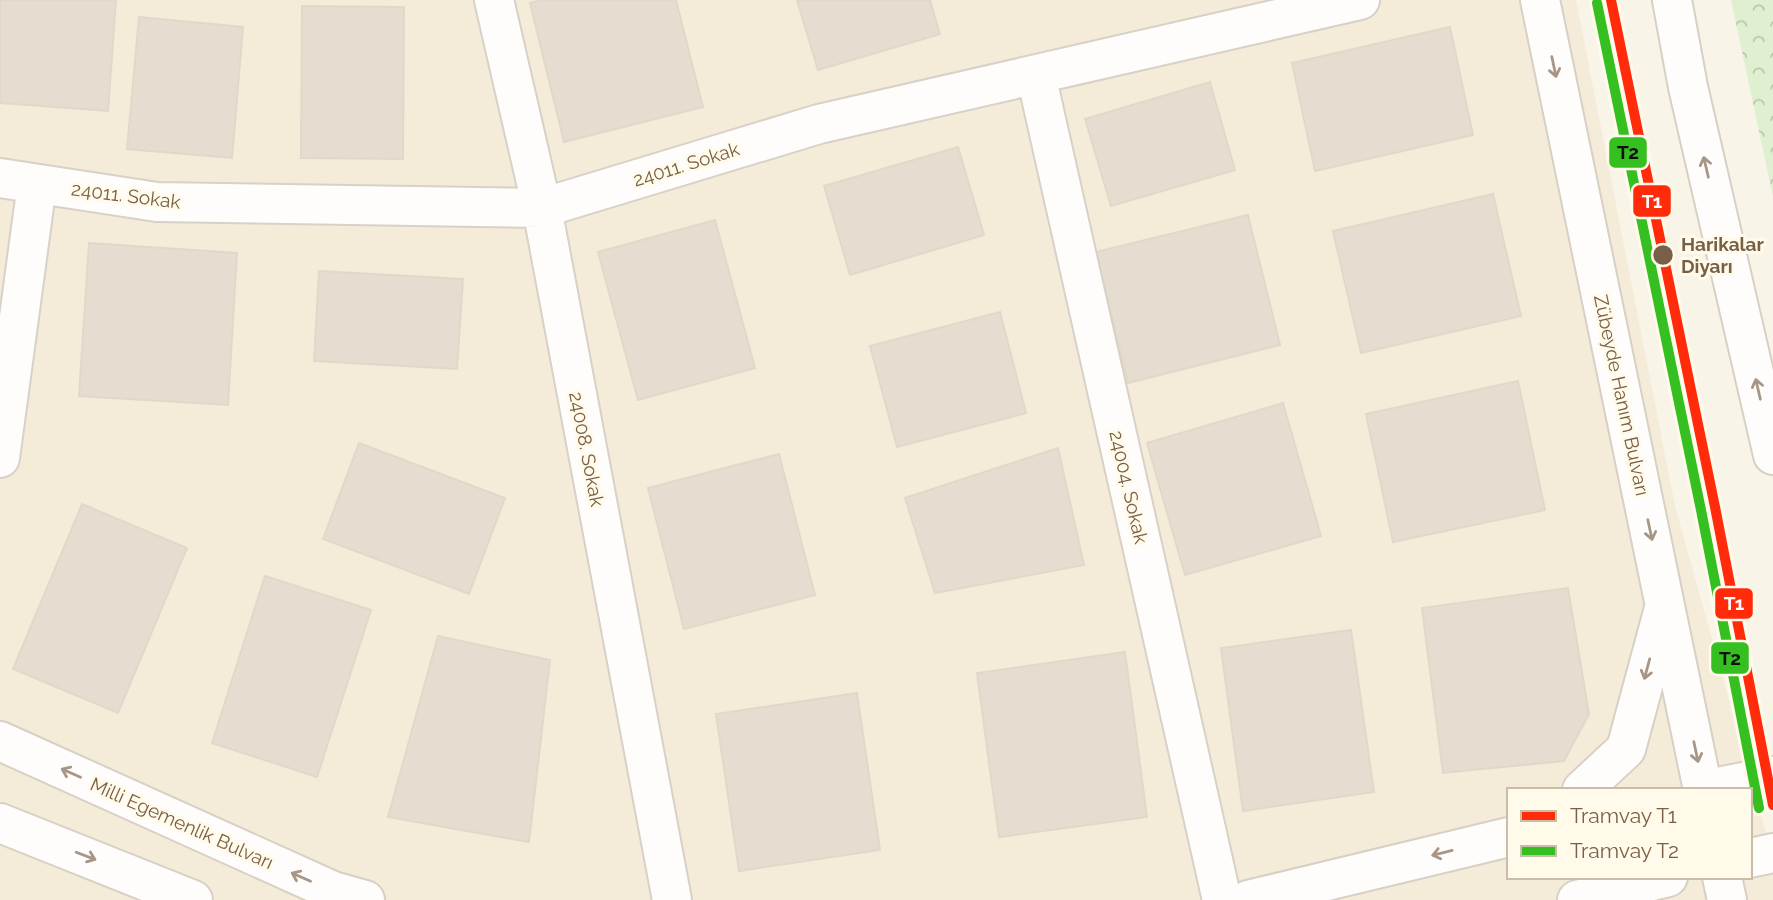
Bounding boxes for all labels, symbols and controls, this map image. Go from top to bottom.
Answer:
one-way arrow [1548,55,1562,78]
line badge: T2 [1608,136,1648,169]
street label: 24011. Sokak [630,137,742,191]
text: T2 [1617,141,1639,163]
one-way arrow [1699,156,1713,179]
street label: 24011. Sokak [70,177,182,213]
line badge: T1 [1632,184,1672,218]
text: T1 [1642,190,1662,212]
place label: Harikalar Diyarı [1681,233,1764,277]
marker: Harikalar Diyarı [1651,243,1675,267]
street label: Zübeyde Hanım Bulvarı [1590,292,1654,498]
one-way arrow [1750,378,1764,401]
street label: 24008. Sokak [565,390,609,508]
street label: 24004. Sokak [1105,428,1153,546]
one-way arrow [1643,518,1657,541]
line badge: T1 [1714,587,1754,620]
text: T1 [1724,592,1744,614]
line badge: T2 [1710,641,1750,675]
text: T2 [1719,647,1741,669]
one-way arrow [1640,658,1653,680]
one-way arrow [1689,740,1703,763]
one-way arrow [61,766,82,779]
street label: Milli Egemenlik Bulvarı [87,773,277,873]
legend [1507,788,1752,879]
text: Tramvay T1 [1570,803,1677,828]
text: Tramvay T2 [1570,838,1679,863]
one-way arrow [1431,847,1454,860]
one-way arrow [75,851,97,864]
one-way arrow [291,870,312,883]

